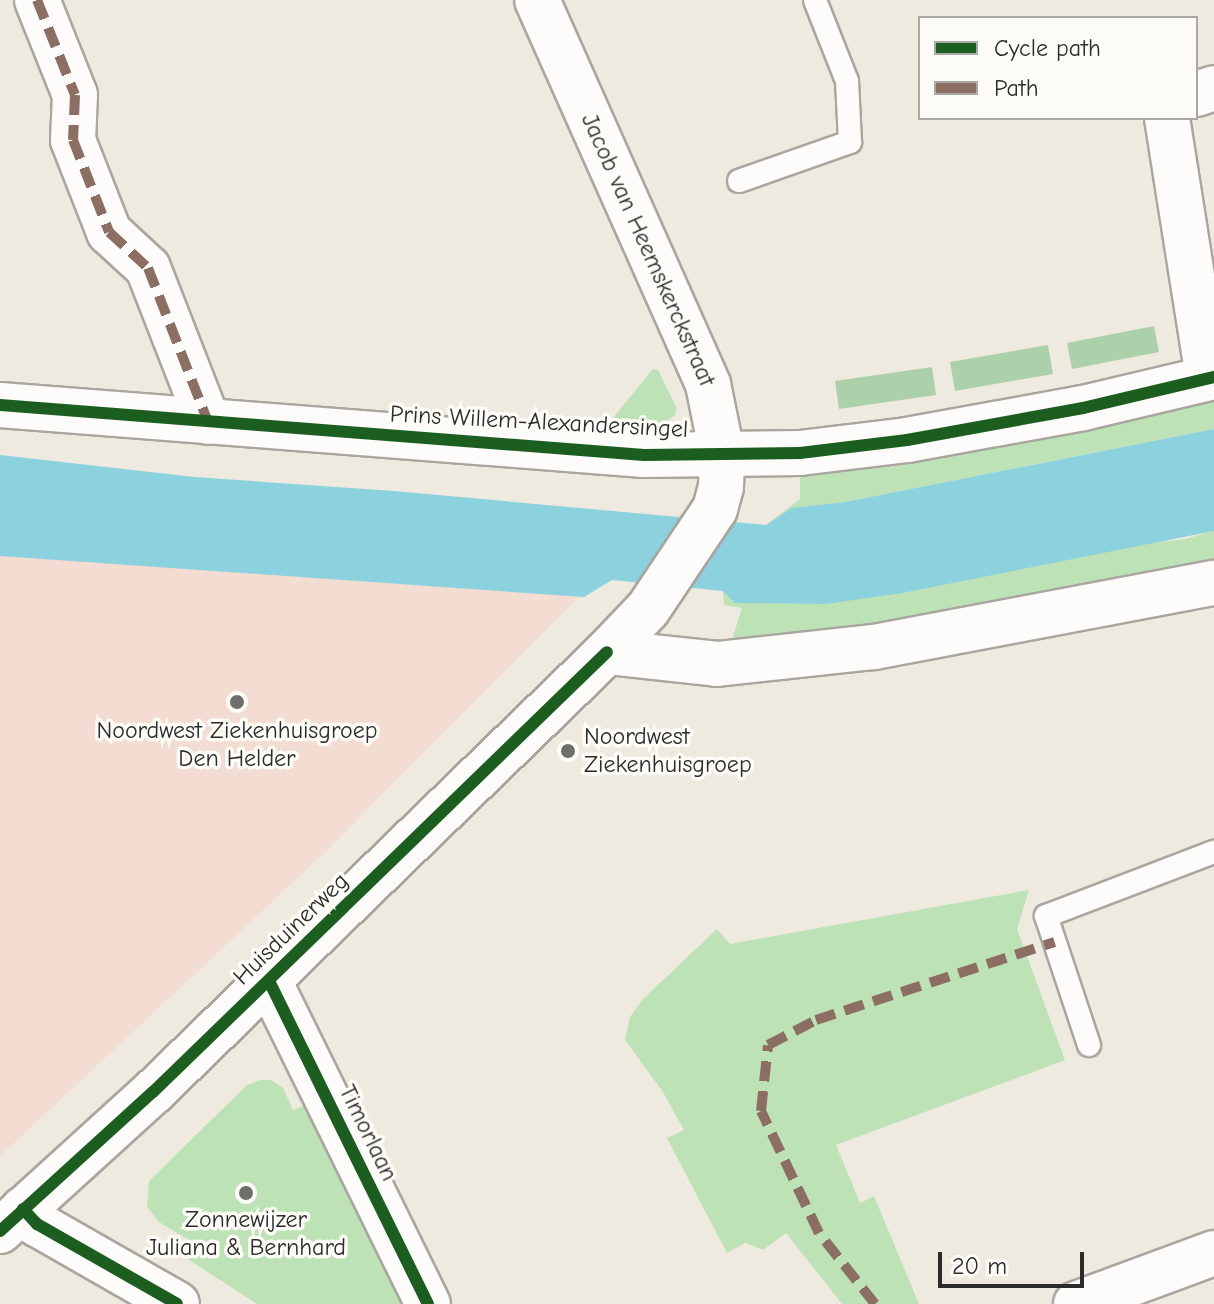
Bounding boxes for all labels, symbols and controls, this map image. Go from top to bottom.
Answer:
legend [918,16,1198,120]
text: Cycle path [994,34,1101,62]
text: Path [994,74,1039,102]
street label: Jacob van Heemskerckstraat [575,109,721,391]
street label: Prins Willem-Alexandersingel [389,400,689,444]
marker: Noordwest Ziekenhuisgroep Den Helder [226,691,248,713]
place label: Noordwest Ziekenhuisgroep Den Helder [96,717,378,773]
place label: Noordwest Ziekenhuisgroep [584,723,752,779]
marker: Noordwest Ziekenhuisgroep [559,742,577,760]
street label: Huisduinerweg [227,867,355,991]
street label: Timorlaan [332,1080,404,1186]
marker: Zonnewijzer Juliana & Bernhard [237,1184,255,1202]
place label: Zonnewijzer Juliana & Bernhard [146,1206,346,1262]
scale bar [942,1236,1088,1286]
text: 20 m [952,1252,1007,1280]

